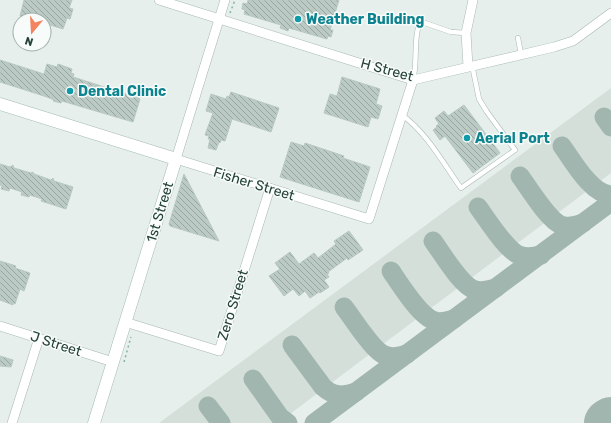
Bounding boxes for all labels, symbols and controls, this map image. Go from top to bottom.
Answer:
place label: Weather Building [306,11,425,28]
north arrow [12,12,52,52]
marker: Weather Building [293,14,303,24]
text: N [23,34,35,48]
street label: H Street [359,55,416,85]
place label: Dental Clinic [78,83,166,100]
marker: Dental Clinic [65,86,75,96]
place label: Aerial Port [475,130,550,147]
marker: Aerial Port [462,133,472,143]
street label: Fisher Street [211,164,297,205]
street label: 1st Street [143,179,177,244]
street label: Zero Street [214,267,252,342]
street label: J Street [28,328,84,360]

